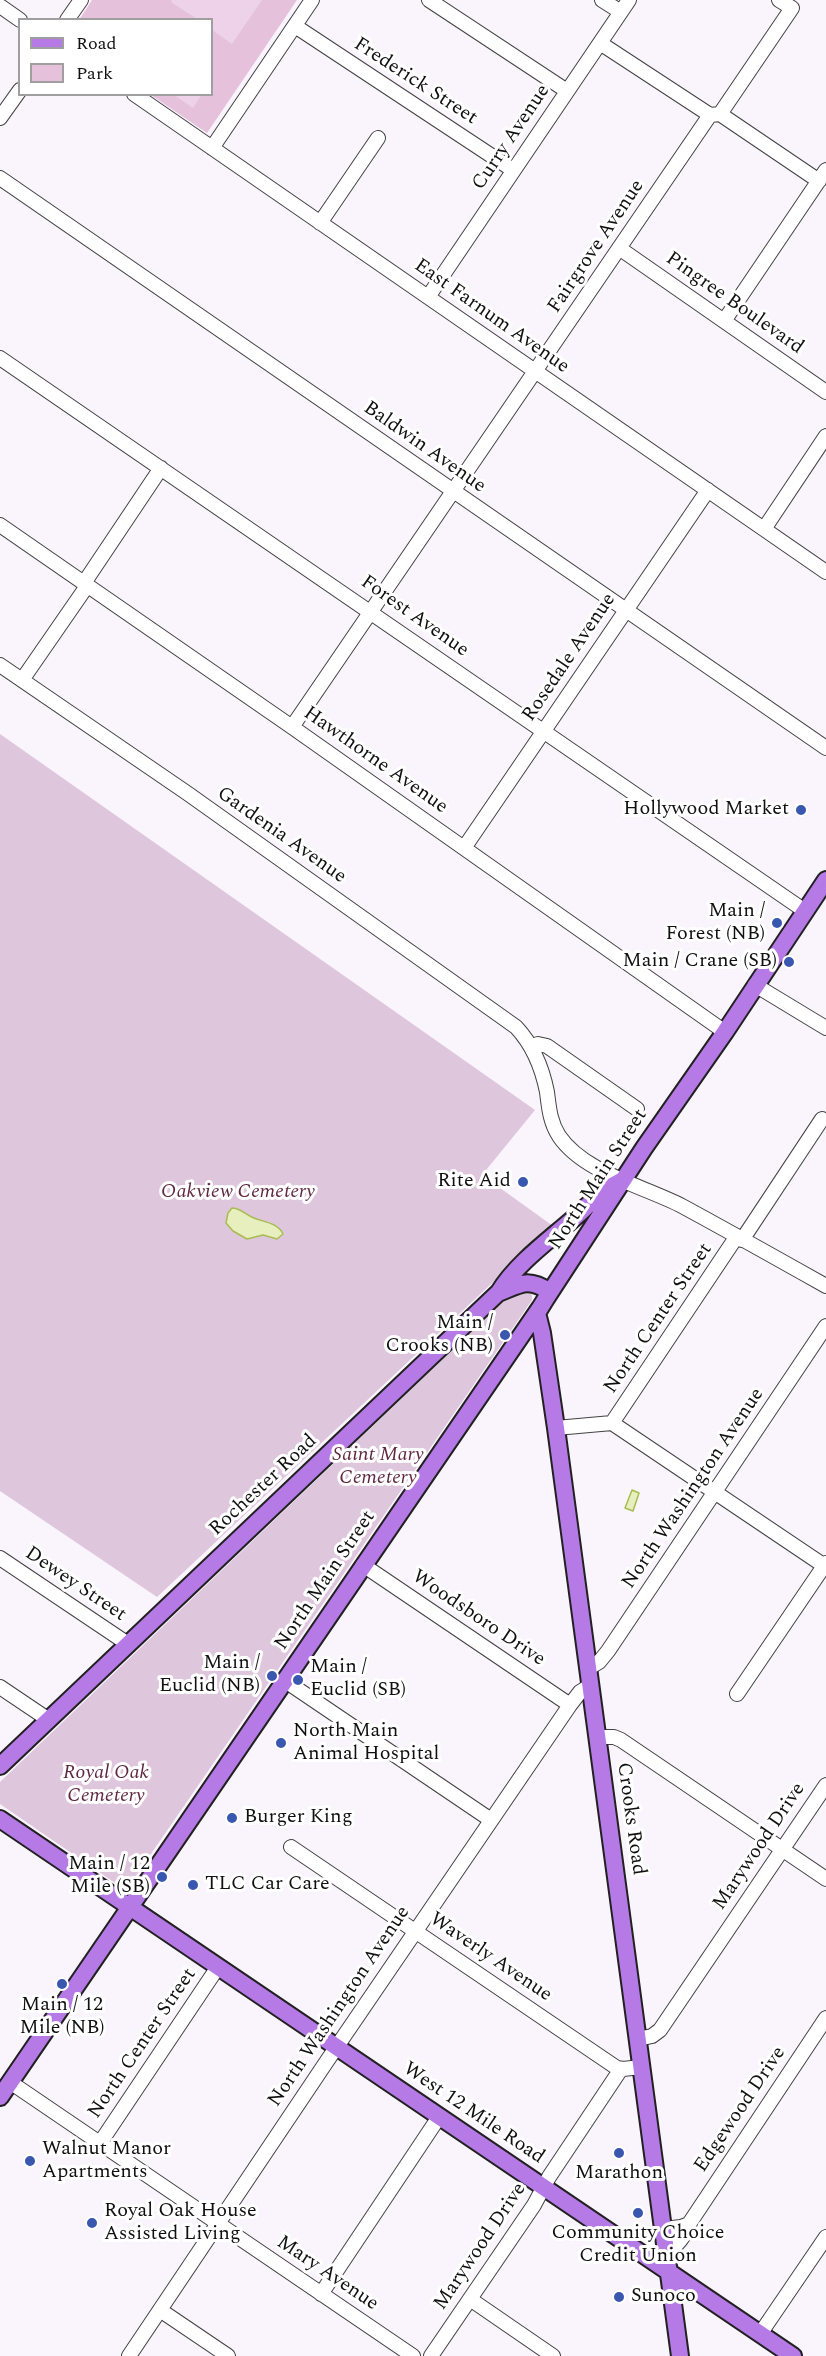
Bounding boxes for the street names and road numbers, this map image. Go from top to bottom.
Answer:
street label: Frederick Street [349,33,481,131]
street label: Curry Avenue [468,81,556,195]
street label: Fairgrove Avenue [544,176,650,318]
street label: Pingree Boulevard [660,247,808,361]
street label: East Farnum Avenue [409,254,573,380]
street label: Baldwin Avenue [358,397,490,499]
street label: Forest Avenue [355,571,473,663]
street label: Rosedale Avenue [518,589,622,727]
street label: Hawthorne Avenue [298,702,452,820]
street label: Gardenia Avenue [212,782,350,890]
street label: North Main Street [545,1105,653,1255]
street label: North Center Street [600,1239,718,1399]
street label: North Washington Avenue [618,1384,770,1594]
street label: Rochester Road [205,1430,323,1542]
street label: North Main Street [271,1507,381,1655]
street label: Dewey Street [20,1542,130,1628]
street label: Woodsboro Drive [407,1566,549,1672]
street label: Crooks Road [610,1761,650,1877]
street label: Marywood Drive [709,1779,811,1915]
street label: North Washington Avenue [264,1902,416,2112]
street label: Waverly Avenue [424,1908,556,2008]
street label: North Center Street [84,1964,202,2124]
street label: Edgewood Drive [690,2043,792,2177]
street label: West 12 Mile Road [398,2058,548,2170]
street label: Marywood Drive [430,2179,532,2315]
street label: Mary Avenue [272,2231,382,2317]

